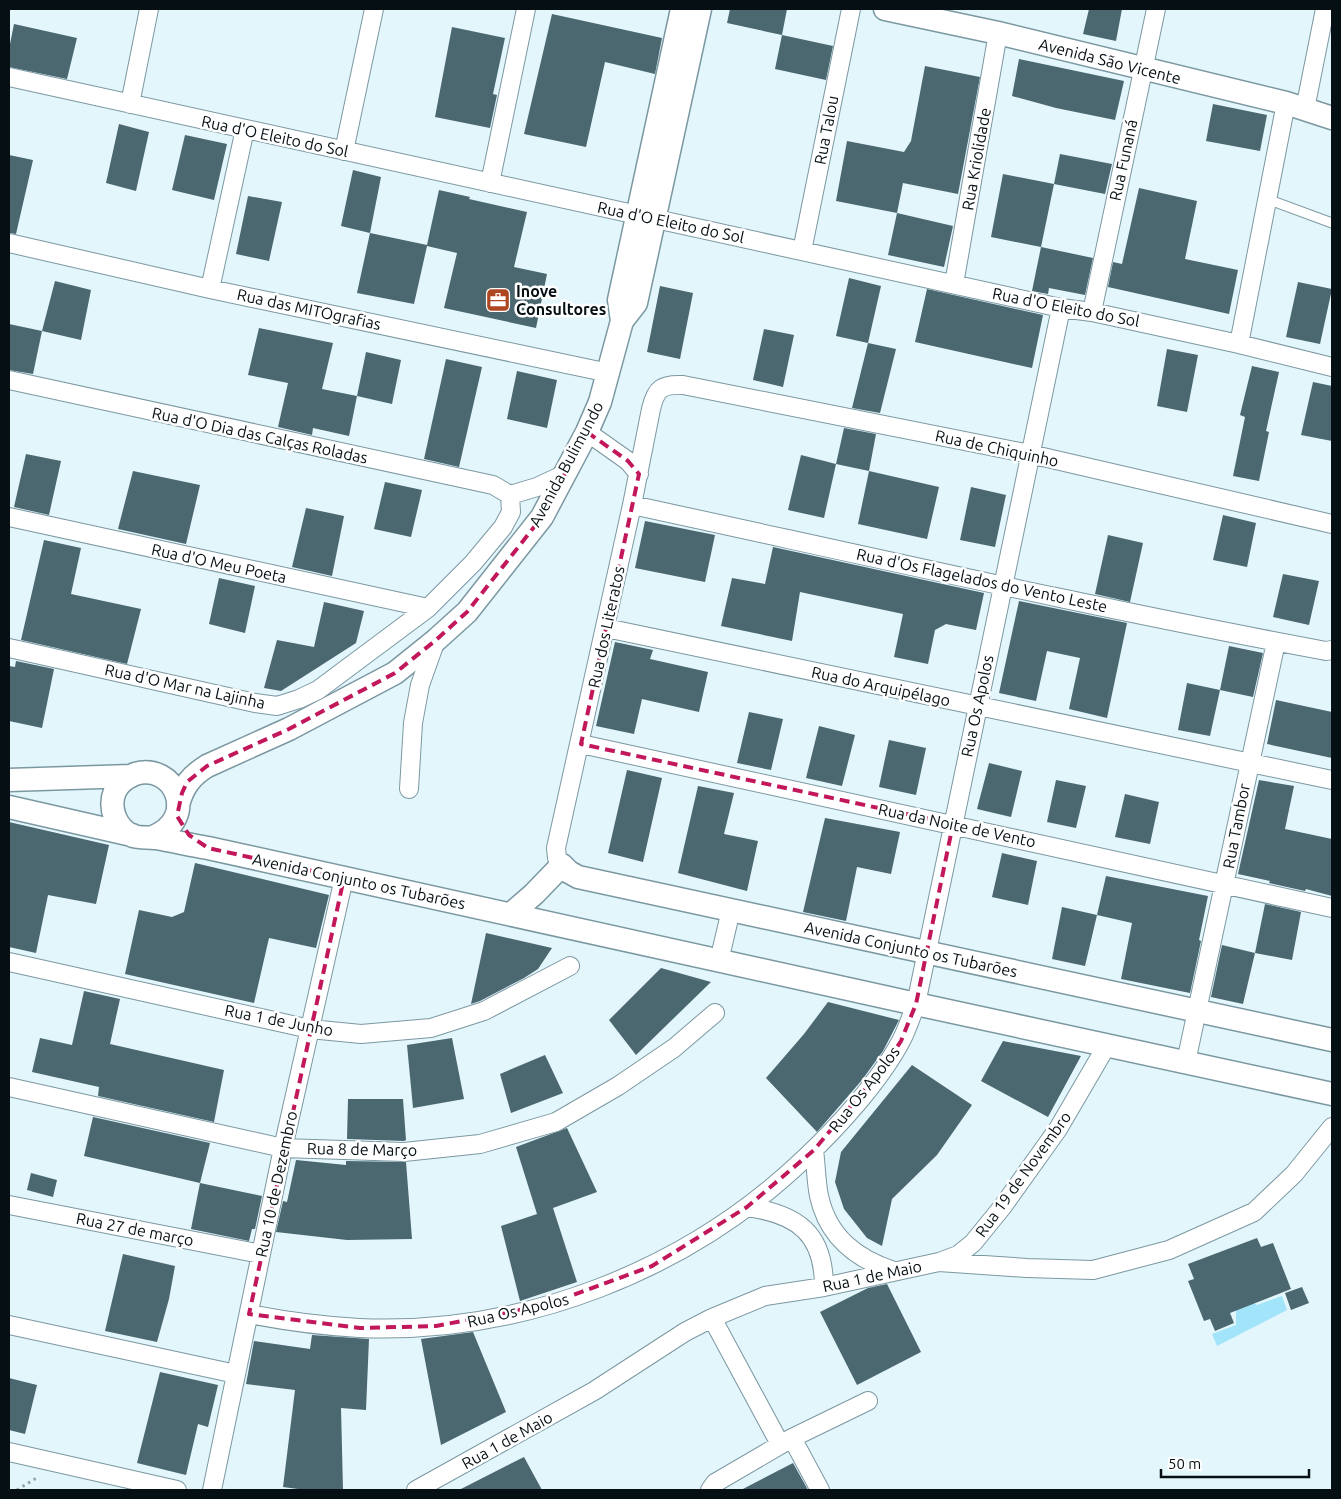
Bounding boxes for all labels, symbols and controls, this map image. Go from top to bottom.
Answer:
street label: Avenida São Vicente [1037,35,1183,87]
street label: Rua Talou [810,94,842,166]
street label: Rua Kriolidade [958,106,994,212]
street label: Rua d'O Eleito do Sol [200,112,350,160]
street label: Rua Funaná [1106,118,1140,202]
street label: Rua d'O Eleito do Sol [596,198,746,246]
place label: Inove Consultores [516,282,606,318]
street label: Rua d'O Eleito do Sol [991,284,1141,330]
street label: Rua das MITOgrafias [235,285,383,333]
office icon: Inove Consultores [485,287,511,313]
street label: Avenida Bulimundo [525,398,607,530]
street label: Rua d'O Dia das Calças Roladas [150,403,370,467]
street label: Rua de Chiquinho [934,426,1060,470]
street label: Rua d'O Meu Poeta [150,540,288,586]
street label: Rua d'Os Flagelados do Vento Leste [855,545,1109,615]
street label: Rua dos Literatos [584,564,628,690]
street label: Rua Os Apolos [957,653,997,759]
street label: Rua d'O Mar na Lajinha [103,660,267,712]
street label: Rua do Arquipélago [810,662,952,710]
street label: Rua Tambor [1219,782,1253,870]
street label: Rua da Noite de Vento [877,799,1037,851]
street label: Avenida Conjunto os Tubarões [251,850,467,912]
street label: Avenida Conjunto os Tubarões [803,918,1019,980]
street label: Rua 1 de Junho [223,1001,335,1039]
street label: Rua Os Apolos [825,1043,903,1135]
street label: Rua 19 de Novembro [971,1108,1075,1240]
street label: Rua 10 de Dezembro [252,1109,300,1259]
street label: Rua 8 de Março [307,1139,417,1159]
street label: Rua 27 de março [75,1209,195,1249]
street label: Rua 1 de Maio [821,1257,923,1295]
street label: Rua Os Apolos [465,1290,571,1330]
street label: Rua 1 de Maio [459,1408,555,1472]
scale bar [1161,1446,1308,1478]
text: 50 m [1168,1455,1201,1472]

